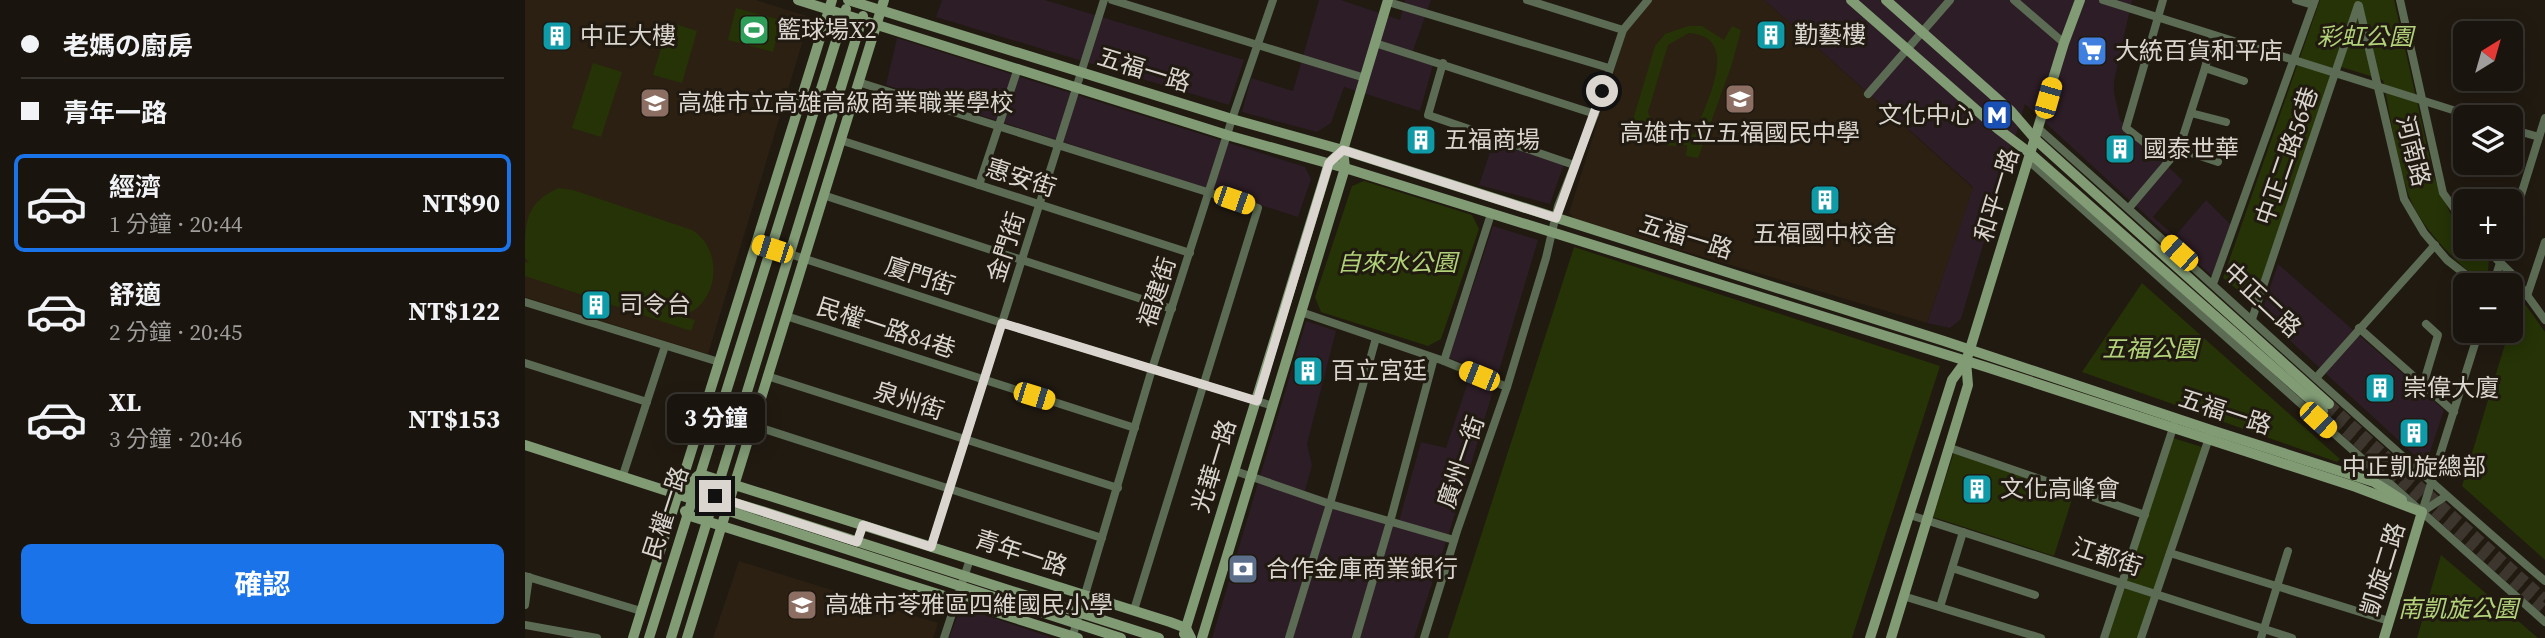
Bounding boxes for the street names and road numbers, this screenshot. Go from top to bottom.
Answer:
street label: 五福一路 [1093,40,1195,99]
street label: 中正二路56巷 [2247,82,2326,229]
street label: 河南路 [2389,112,2438,190]
street label: 和平一路 [1967,144,2026,246]
street label: 惠安街 [982,151,1060,204]
street label: 五福一路 [1635,207,1737,266]
street label: 金門街 [979,208,1032,286]
street label: 廈門街 [881,249,959,302]
street label: 福建街 [1130,253,1183,331]
street label: 中正二路 [2216,255,2309,344]
street label: 民權一路84巷 [813,290,960,365]
street label: 泉州街 [870,374,948,427]
street label: 五福一路 [2174,381,2276,442]
street label: 廣州一街 [1429,411,1492,513]
street label: 光華一路 [1184,415,1243,517]
street label: 民權一路 [635,462,696,564]
street label: 凱旋二路 [2353,518,2412,620]
street label: 青年一路 [970,522,1072,583]
street label: 江都街 [2068,530,2146,583]

